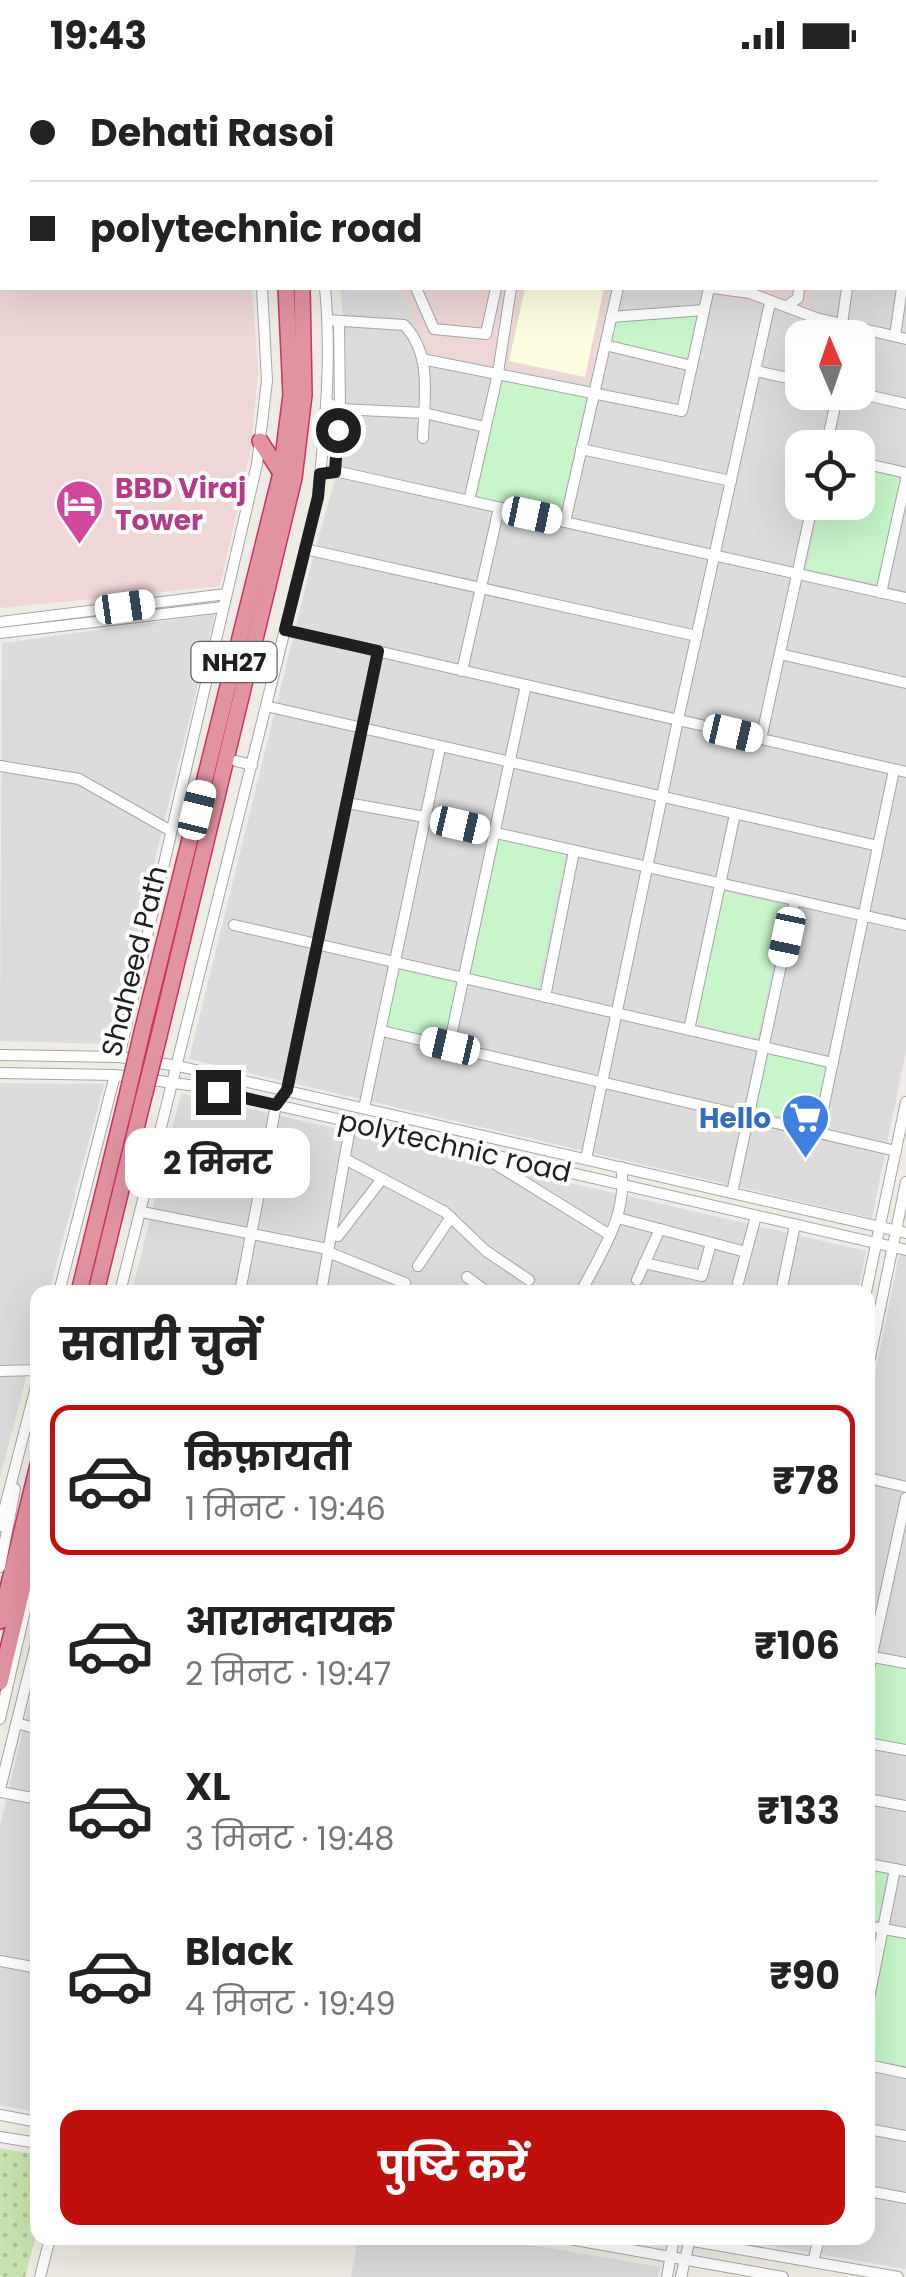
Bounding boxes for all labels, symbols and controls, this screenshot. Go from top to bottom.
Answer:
text: 19:43 [50,9,147,62]
text: Dehati Rasoi [90,106,334,159]
text: polytechnic road [90,202,423,255]
north arrow [785,320,875,410]
map controls [785,320,875,520]
route start [316,408,361,453]
button: locate [785,430,875,520]
place label: BBD Viraj Tower [115,469,246,540]
hotel icon: BBD Viraj Tower [54,478,106,546]
car [500,494,564,536]
car [93,588,157,626]
road number: NH27 [192,642,276,682]
car [700,712,766,754]
car [175,777,219,843]
car [427,804,493,846]
street label: Shaheed Path [92,862,177,1061]
car [766,905,808,969]
car [417,1025,483,1067]
route end [196,1070,241,1115]
supermarket icon: Hello [780,1092,832,1160]
place label: Hello [699,1099,771,1138]
street label: polytechnic road [335,1101,575,1192]
callout: 2 मिनट [126,1127,310,1197]
text: 2 मिनट [163,1140,272,1185]
text: सवारी चुनें [60,1313,260,1376]
text: किफ़ायती [185,1430,351,1483]
icon: car [65,1435,155,1525]
text: ₹78 [772,1454,840,1507]
text: 1 मिनट · 19:46 [185,1486,386,1531]
text: आरामदायक [185,1595,394,1648]
icon: car [65,1600,155,1690]
text: ₹106 [754,1619,840,1672]
text: 2 मिनट · 19:47 [185,1651,391,1696]
text: XL [185,1760,230,1813]
icon: car [65,1765,155,1855]
text: ₹133 [757,1784,840,1837]
text: 3 मिनट · 19:48 [185,1816,394,1861]
text: Black [185,1925,294,1978]
icon: car [65,1930,155,2020]
text: ₹90 [769,1949,840,2002]
text: 4 मिनट · 19:49 [185,1981,396,2026]
button: पुष्टि करें [60,2110,845,2225]

